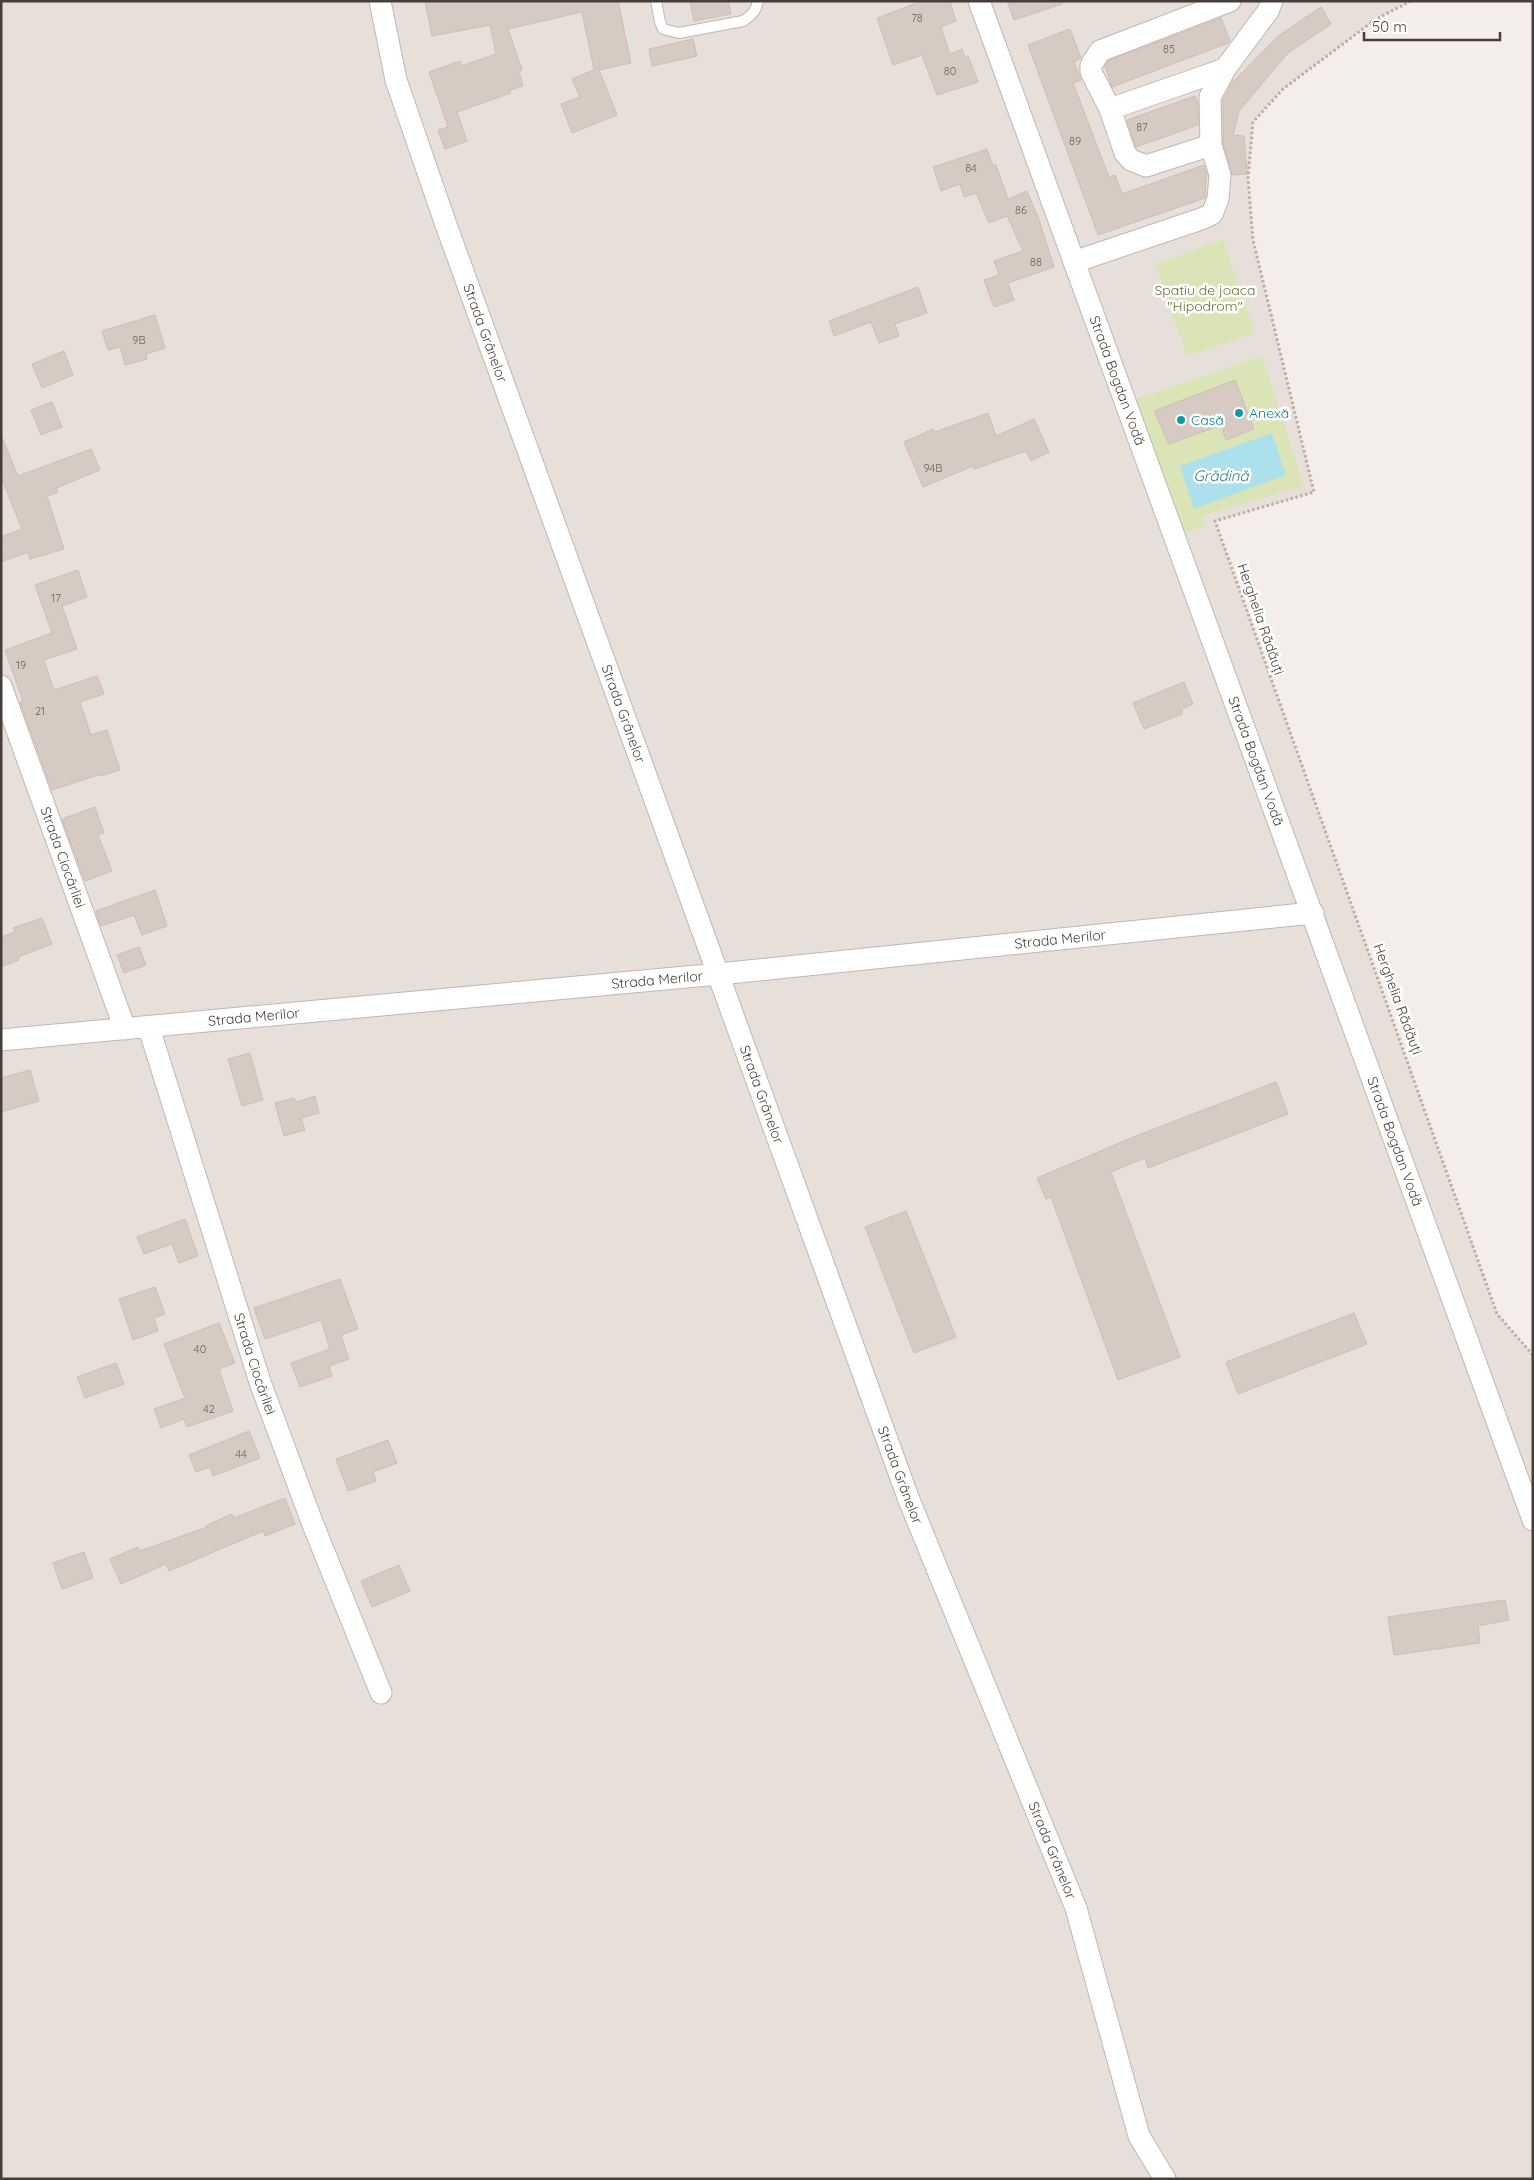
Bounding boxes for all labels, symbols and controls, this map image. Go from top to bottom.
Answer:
scale bar [1364,10,1500,42]
house number: 78 [911,11,923,25]
text: 50 m [1372,17,1407,36]
house number: 85 [1163,42,1175,56]
house number: 80 [944,64,956,78]
house number: 87 [1136,120,1148,134]
house number: 89 [1069,134,1081,148]
house number: 84 [965,161,977,175]
house number: 86 [1015,203,1027,217]
house number: 88 [1030,255,1042,269]
street label: Strada Grânelor [459,281,512,385]
park label: Spatiu de joaca "Hipodrom" [1154,281,1256,315]
street label: Strada Bogdan Vodă [1086,313,1149,448]
house number: 9B [132,333,146,347]
place label: Anexă [1249,404,1289,422]
marker: Anexă [1233,407,1245,419]
place label: Casă [1191,411,1224,429]
marker: Casă [1175,414,1187,426]
house number: 94B [923,461,943,475]
water label: Grădină [1193,466,1249,485]
street label: Herghelia Rădăuți [1233,561,1289,677]
house number: 17 [51,591,61,605]
house number: 19 [16,658,26,672]
street label: Strada Grânelor [597,662,650,766]
street label: Strada Bogdan Vodă [1224,694,1288,828]
house number: 21 [35,704,45,718]
street label: Strada Ciocârliei [36,804,89,910]
street label: Strada Merilor [1014,925,1107,953]
street label: Herghelia Rădăuți [1370,941,1426,1057]
street label: Strada Merilor [611,966,704,993]
street label: Strada Merilor [207,1004,301,1030]
street label: Strada Grânelor [736,1043,788,1147]
street label: Strada Bogdan Vodă [1363,1074,1427,1209]
street label: Strada Ciocârliei [230,1311,280,1417]
house number: 40 [194,1342,206,1356]
house number: 42 [203,1402,215,1416]
street label: Strada Grânelor [874,1423,927,1527]
house number: 44 [235,1447,247,1461]
street label: Strada Grânelor [1024,1799,1081,1902]

